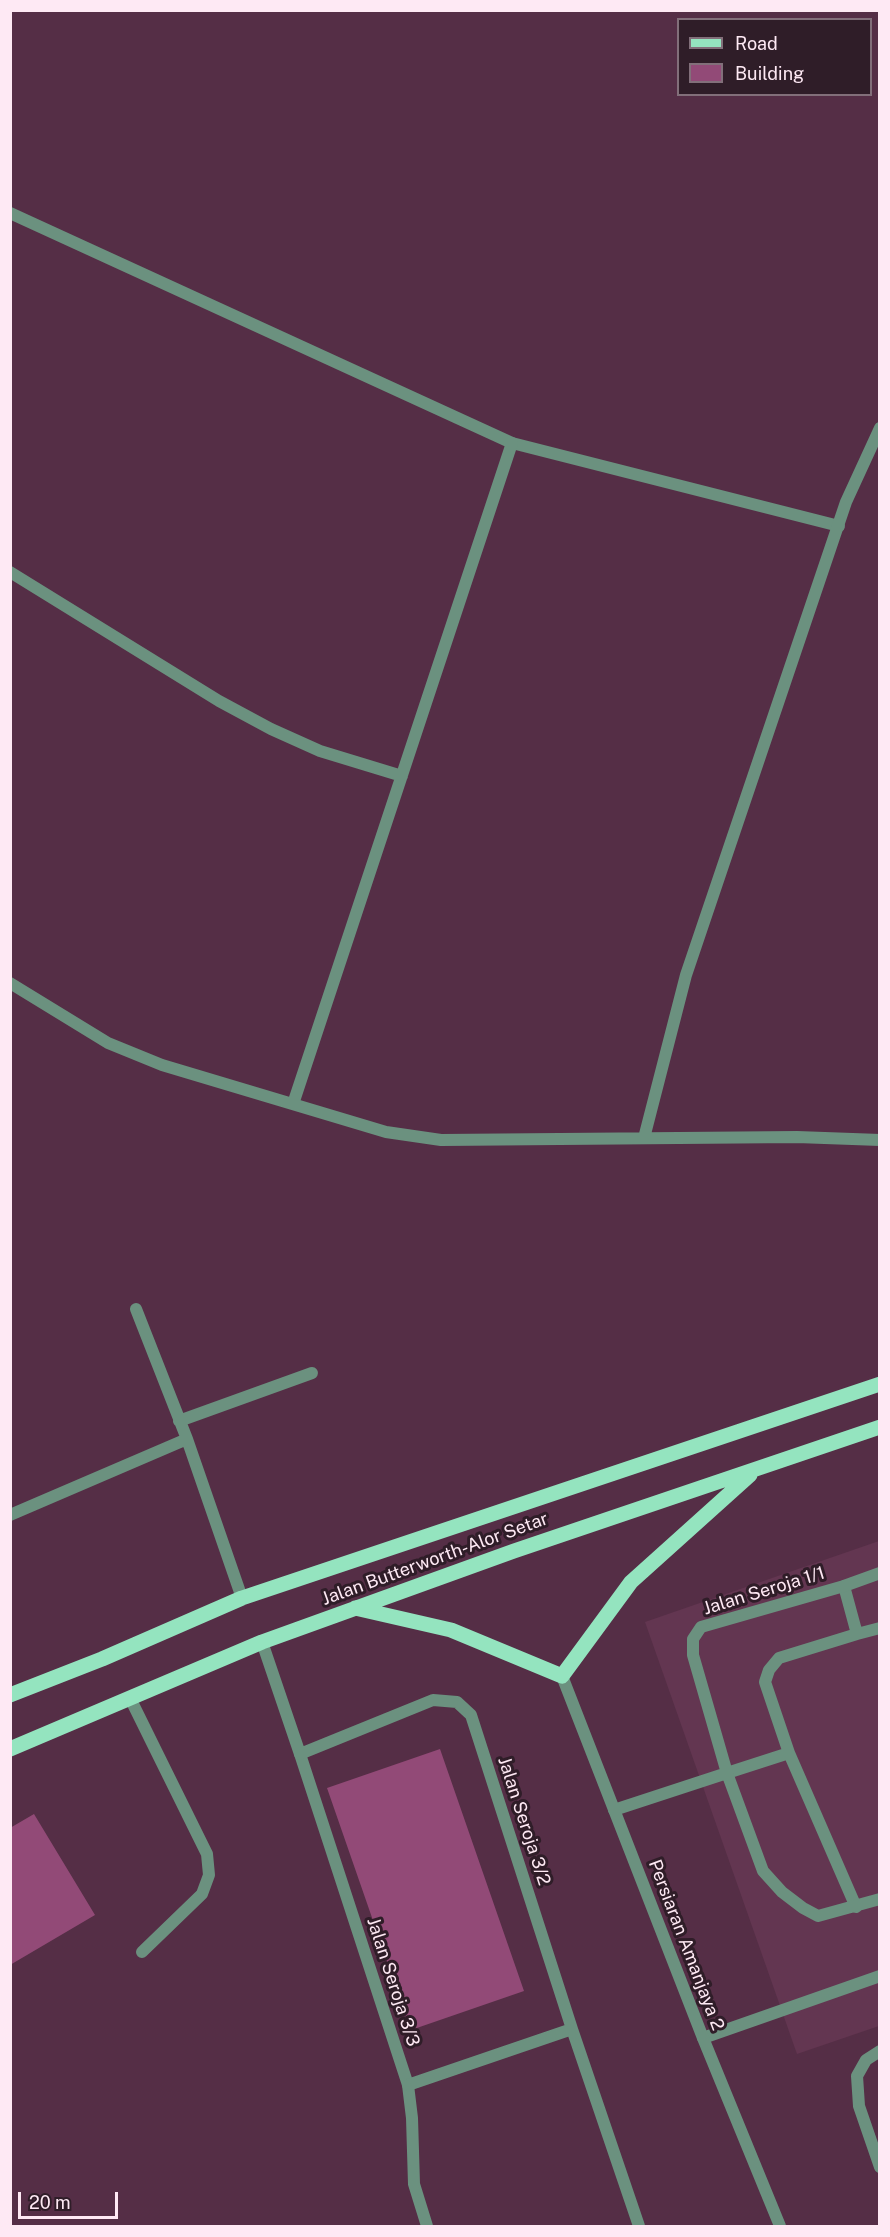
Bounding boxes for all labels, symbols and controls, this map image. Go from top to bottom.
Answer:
legend [677,18,872,96]
text: Road [735,33,778,54]
text: Building [735,63,804,84]
street label: Jalan Butterworth-Alor Setar [319,1508,551,1610]
street label: Jalan Seroja 1/1 [700,1562,828,1620]
street label: Jalan Seroja 3/2 [493,1754,555,1888]
street label: Persiaran Amanjaya 2 [643,1857,729,2033]
street label: Jalan Seroja 3/3 [362,1915,424,2049]
scale bar [21,2180,122,2218]
text: 20 m [29,2192,71,2213]

